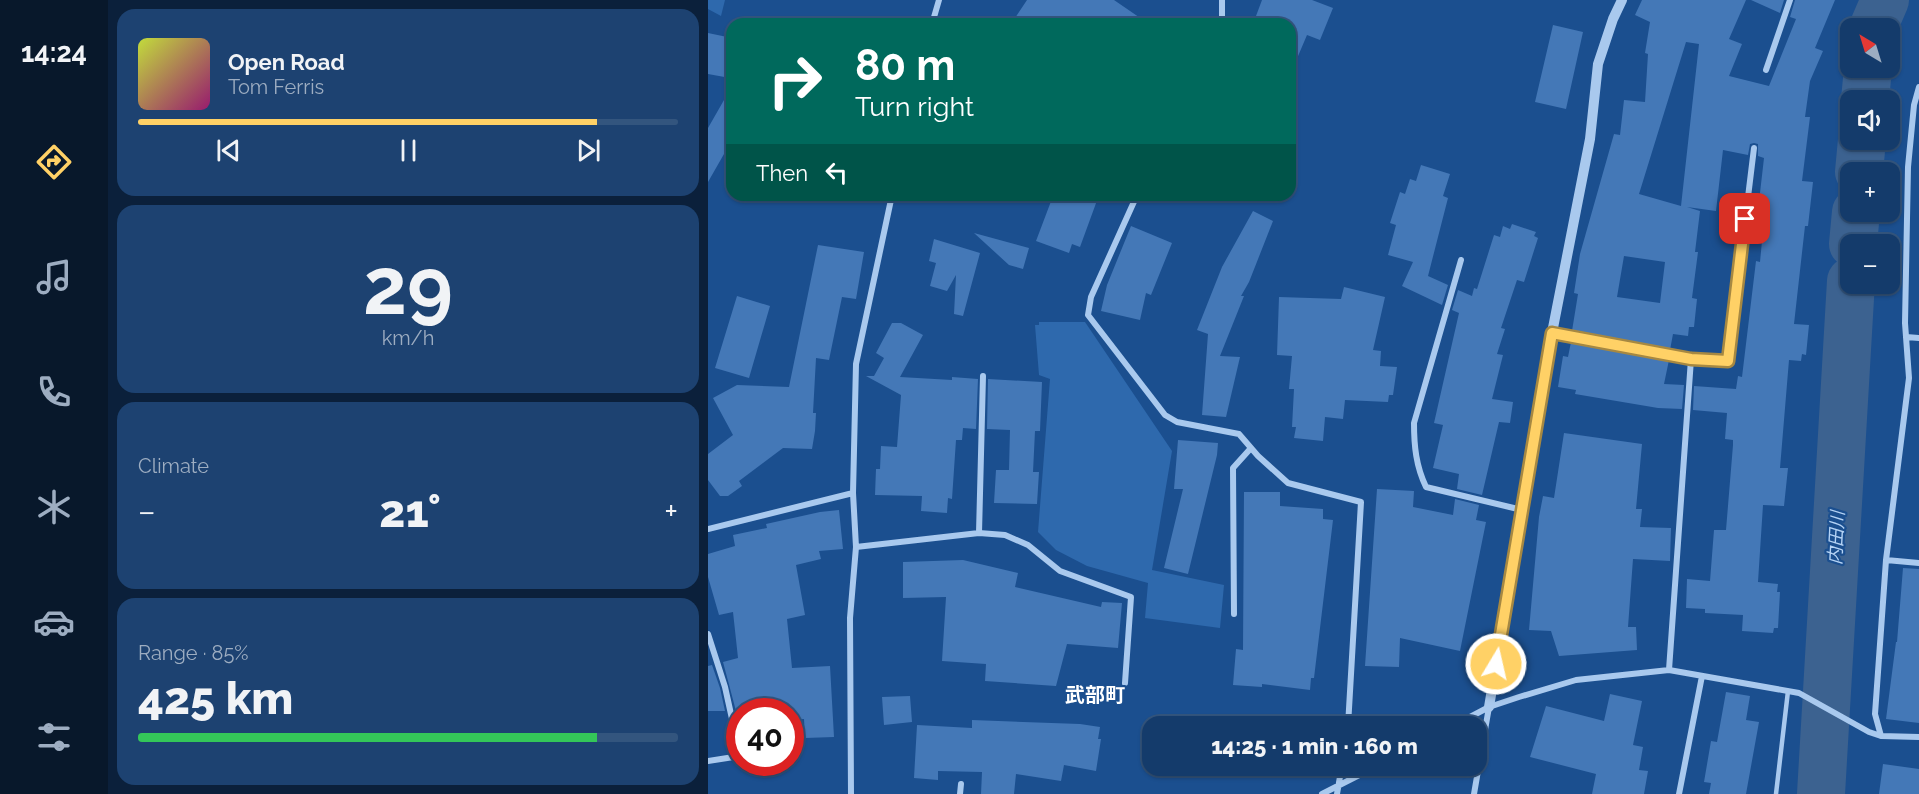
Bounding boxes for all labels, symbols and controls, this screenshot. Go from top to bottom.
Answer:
north arrow [1840,18,1900,78]
map controls [1840,18,1900,294]
text: 14:24 [21,37,87,68]
text: 80 m [855,41,955,90]
icon: right [756,42,834,120]
text: Open Road [228,49,345,75]
text: Tom Ferris [228,75,324,99]
button: sound [1840,90,1900,150]
text: Turn right [855,91,974,122]
icon: previous [212,134,245,167]
icon: pause [392,134,425,167]
icon: next [572,134,605,167]
icon: directions [33,141,75,183]
icon: left [820,156,853,189]
text: Then [756,160,808,186]
button: + [1840,162,1900,222]
pin [1719,193,1770,244]
icon: arrive [1728,202,1761,235]
button: − [1840,234,1900,294]
text: 29 [363,241,453,332]
icon: music [33,256,75,298]
text: km/h [382,326,434,350]
icon: phone [33,371,75,413]
text: Climate [138,454,209,478]
text: 21° [379,485,441,538]
icon: climate [33,486,75,528]
text: − [138,492,156,531]
text: + [664,492,678,531]
water label: 内田川 [1824,508,1848,566]
icon: car [33,601,75,643]
position arrow [1464,632,1528,696]
text: Range · 85% [138,641,249,665]
text: 425 km [138,672,293,725]
district label: 武部町 [1065,683,1125,707]
speed limit sign: 40 [726,698,804,776]
icon: filters [33,716,75,758]
text: 14:25 · 1 min · 160 m [1211,733,1418,759]

